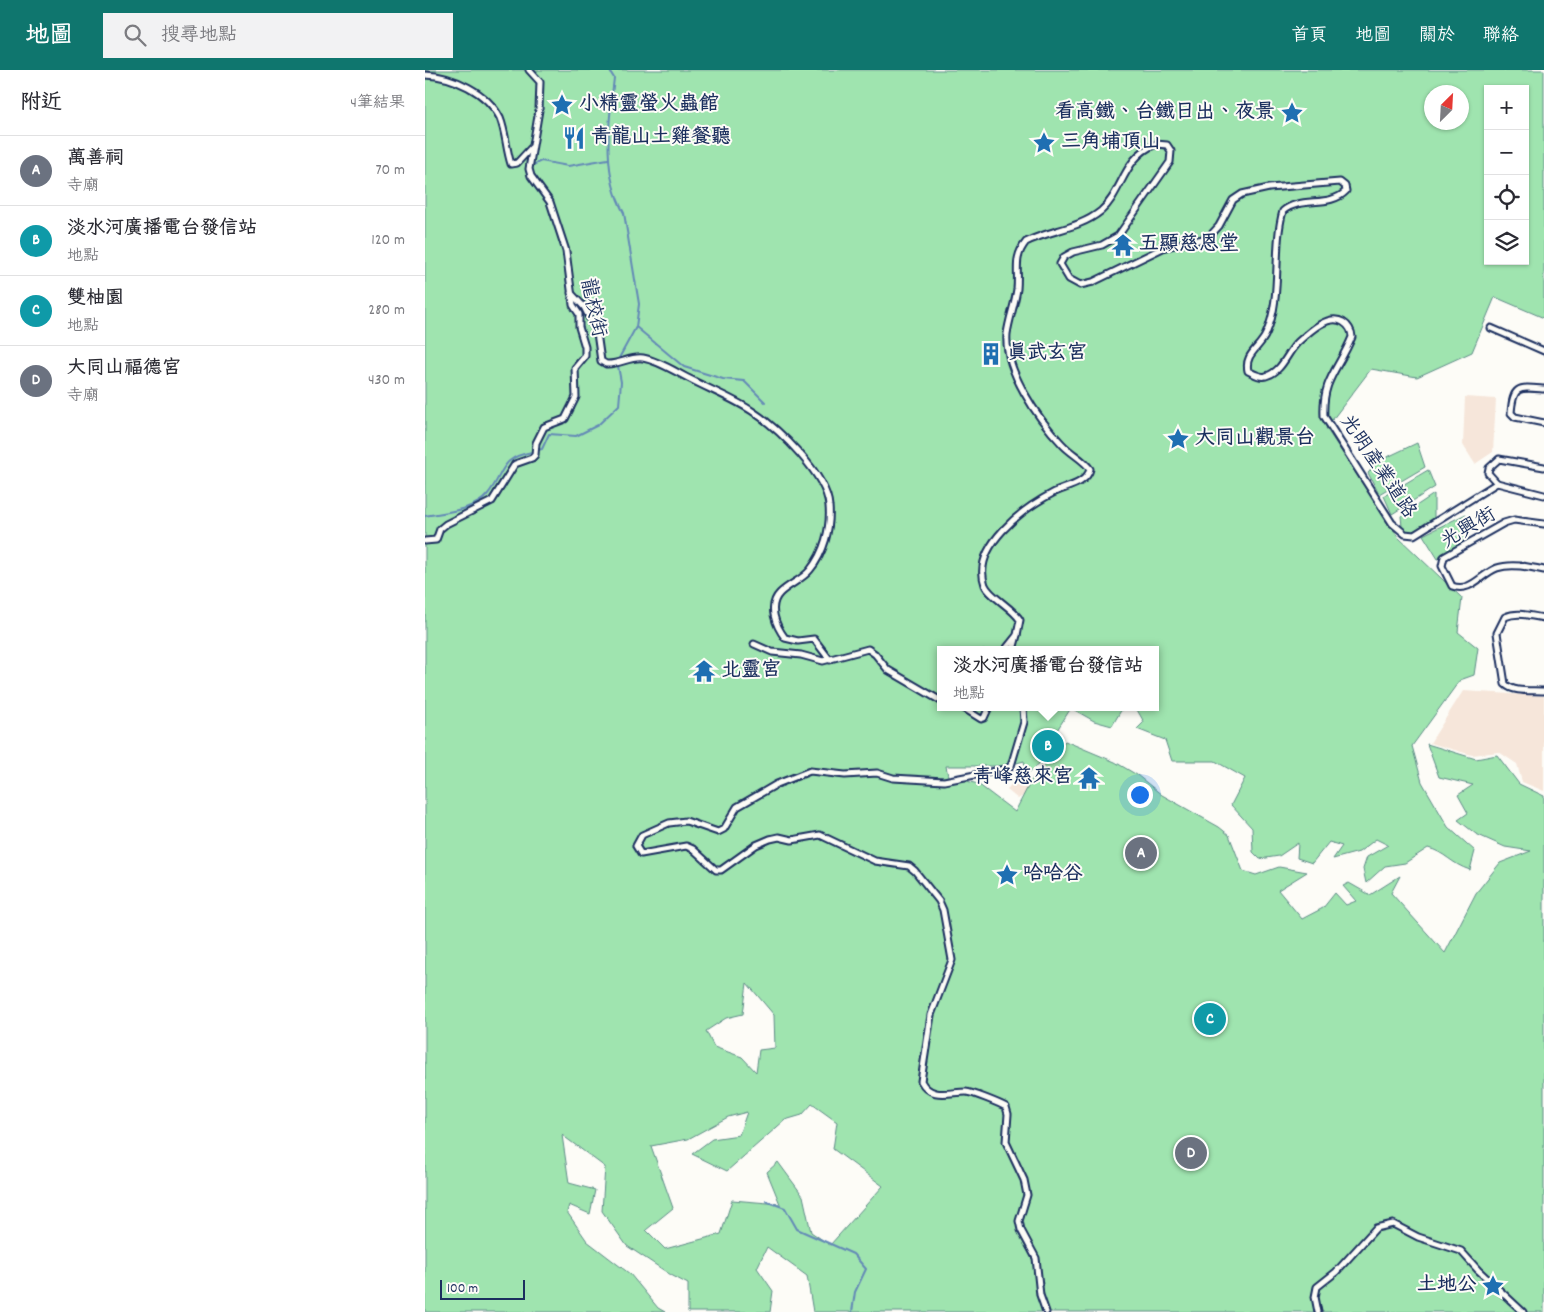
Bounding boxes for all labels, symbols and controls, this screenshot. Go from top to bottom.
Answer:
search box [103,13,453,58]
text: 地圖 [25,20,73,54]
icon: search [121,21,149,49]
text: 搜尋地點 [161,23,237,50]
text: 首頁 [1291,24,1327,49]
text: 地圖 [1355,24,1391,49]
text: 關於 [1419,24,1455,49]
text: 聯絡 [1483,24,1519,49]
north arrow [1424,85,1469,130]
map controls [1484,85,1529,265]
button: + [1484,85,1529,130]
text: 附近 [20,89,62,119]
place label: 小精靈螢火蟲館 [579,91,719,119]
text: 4筆結果 [350,92,405,115]
place icon: 小精靈螢火蟲館 [549,92,575,118]
place label: 看高鐵、台鐵日出、夜景 [1055,99,1275,127]
place icon: 看高鐵、台鐵日出、夜景 [1279,100,1305,126]
place label: 青龍山土雞餐聽 [591,124,731,152]
restaurant icon: 青龍山土雞餐聽 [561,125,587,151]
place label: 三角埔頂山 [1061,129,1161,157]
place icon: 三角埔頂山 [1031,130,1057,156]
button: − [1484,130,1529,175]
text: 萬善祠 [67,146,124,173]
text: A [32,159,40,182]
text: 70 m [375,159,405,182]
text: 寺廟 [67,175,99,198]
button: locate [1484,175,1529,220]
text: 淡水河廣播電台發信站 [67,216,257,243]
button: layers [1484,220,1529,265]
text: B [32,229,40,252]
text: 120 m [371,229,405,252]
place label: 五顯慈恩堂 [1139,231,1239,259]
temple icon: 五顯慈恩堂 [1110,232,1136,258]
text: 地點 [67,245,99,268]
street label: 龍校街 [572,276,612,340]
text: 雙柚園 [67,286,124,313]
text: C [32,299,40,322]
text: 280 m [368,299,405,322]
text: 地點 [67,315,99,338]
place label: 真武玄宮 [1007,340,1087,368]
building icon: 真武玄宮 [978,341,1004,367]
text: 大同山福德宮 [67,356,181,383]
text: D [32,369,40,392]
text: 430 m [368,369,405,392]
text: 寺廟 [67,385,99,408]
street label: 光明產業道路 [1332,409,1423,525]
place label: 大同山觀景台 [1195,425,1315,453]
place icon: 大同山觀景台 [1165,426,1191,452]
street label: 光興街 [1436,502,1502,556]
popup [937,646,1159,711]
text: 淡水河廣播電台發信站 [953,654,1143,681]
place label: 北靈宮 [721,657,781,685]
temple icon: 北靈宮 [691,658,717,684]
text: 地點 [953,683,985,706]
pin: B [1032,727,1064,765]
place label: 青峰慈來宮 [973,764,1073,792]
temple icon: 青峰慈來宮 [1076,765,1102,791]
your location [1127,782,1153,808]
pin: A [1125,834,1157,872]
place label: 哈哈谷 [1023,861,1083,889]
place icon: 哈哈谷 [994,862,1020,888]
pin: C [1194,1000,1226,1038]
pin: D [1175,1134,1207,1172]
place label: 土地公 [1417,1272,1477,1300]
place icon: 土地公 [1480,1273,1506,1299]
scale bar [440,1277,525,1300]
text: 100 m [447,1279,478,1299]

